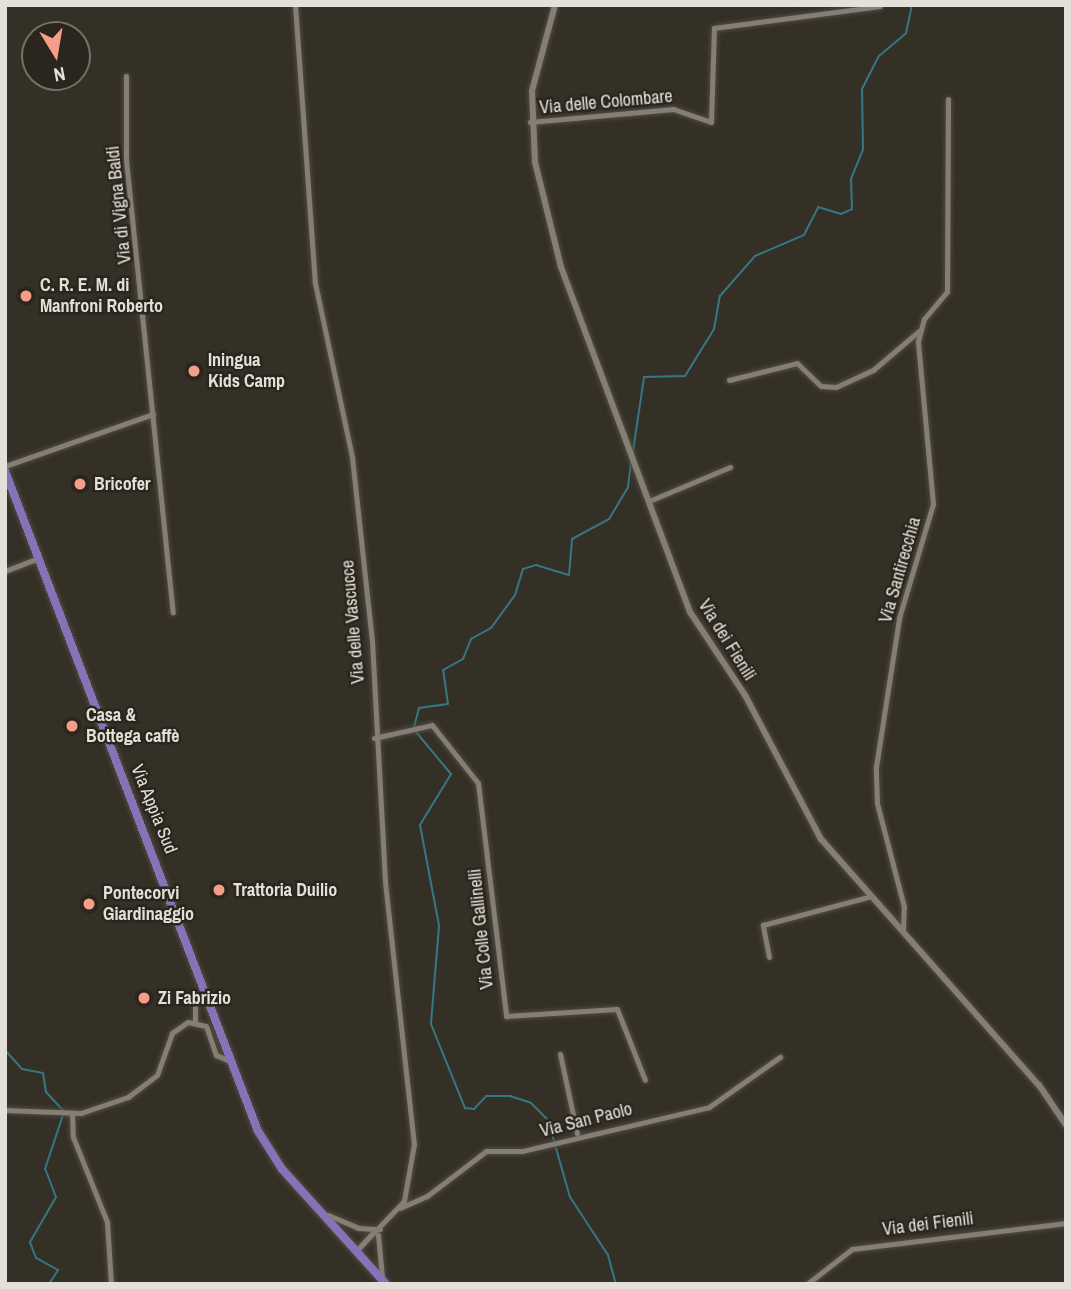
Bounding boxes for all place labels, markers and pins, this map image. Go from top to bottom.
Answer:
place label: C. R. E. M. di Manfroni Roberto [40,275,163,318]
marker: C. R. E. M. di Manfroni Roberto [18,288,34,304]
place label: Iningua Kids Camp [208,350,285,392]
marker: Iningua Kids Camp [186,363,202,379]
place label: Bricofer [94,473,151,495]
marker: Bricofer [72,476,88,492]
place label: Casa & Bottega caffè [86,705,179,748]
marker: Casa & Bottega caffè [64,718,80,734]
place label: Trattoria Duilio [233,879,337,901]
marker: Trattoria Duilio [211,882,227,898]
place label: Pontecorvi Giardinaggio [103,883,194,926]
marker: Pontecorvi Giardinaggio [81,896,97,912]
place label: Zi Fabrizio [158,987,231,1009]
marker: Zi Fabrizio [136,990,152,1006]

